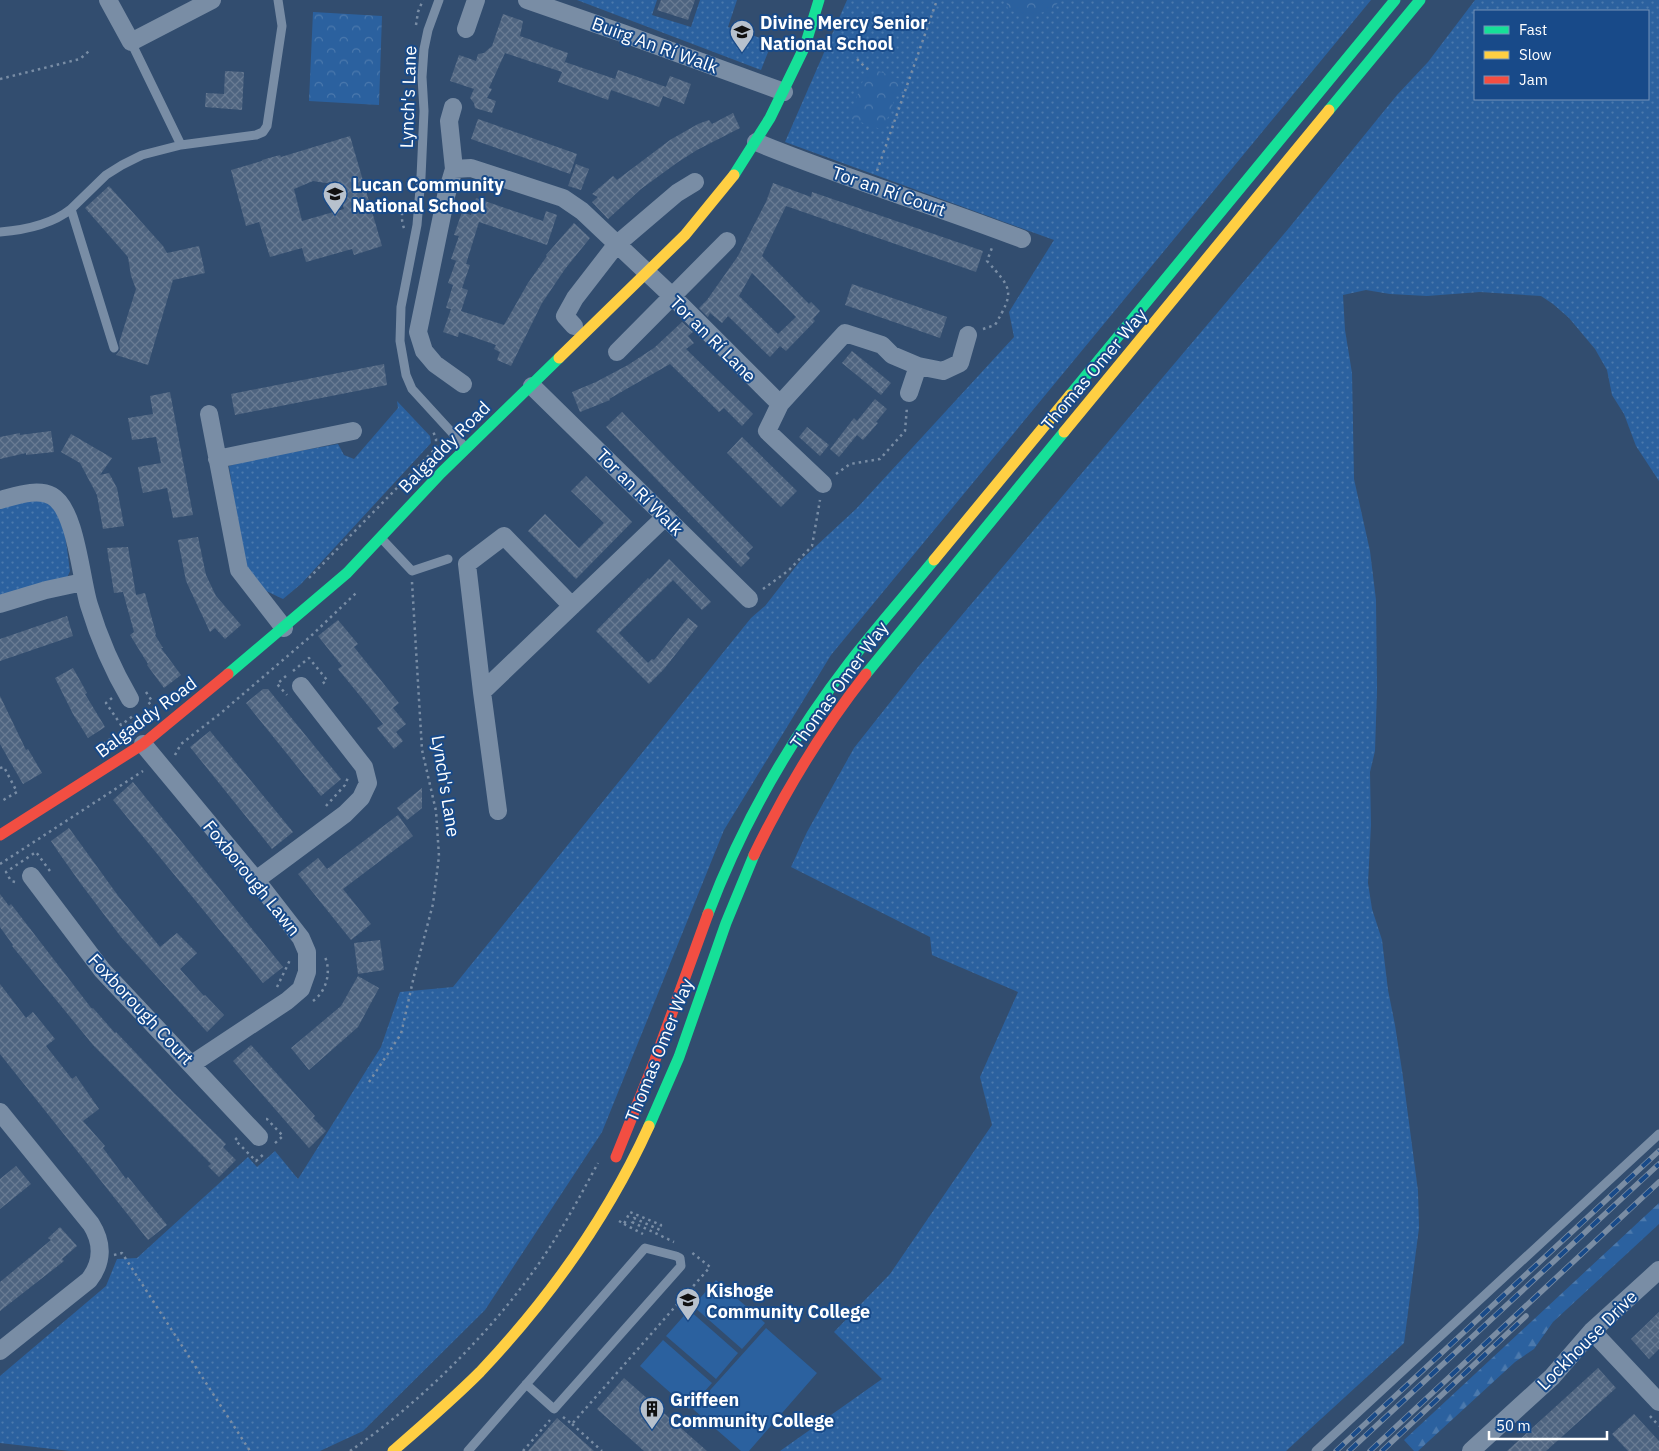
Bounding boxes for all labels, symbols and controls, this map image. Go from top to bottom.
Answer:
legend [1474,10,1649,100]
place label: Divine Mercy Senior National School [760,11,927,55]
street label: Buirg An Rí Walk [589,12,722,79]
school or university icon: Divine Mercy Senior National School [729,19,755,53]
text: Fast [1519,20,1547,39]
street label: Lynch's Lane [395,45,421,149]
text: Slow [1519,45,1552,64]
text: Jam [1519,70,1548,89]
street label: Tor an Rí Court [829,161,949,221]
place label: Lucan Community National School [352,173,504,217]
school or university icon: Lucan Community National School [322,181,348,215]
street label: Tor an Rí Lane [665,291,761,387]
street label: Thomas Omer Way [1036,303,1152,435]
street label: Balgaddy Road [393,396,495,498]
street label: Tor an Rí Walk [591,443,689,541]
street label: Thomas Omer Way [785,617,893,753]
street label: Balgaddy Road [91,671,201,763]
street label: Lynch's Lane [427,734,465,839]
street label: Foxborough Lawn [198,815,306,941]
street label: Foxborough Court [83,948,199,1070]
street label: Thomas Omer Way [620,975,698,1125]
place label: Kishoge Community College [706,1279,870,1323]
street label: Lockhouse Drive [1532,1285,1642,1395]
school or university icon: Kishoge Community College [675,1287,701,1321]
place label: Griffeen Community College [670,1388,834,1432]
building icon: Griffeen Community College [639,1396,665,1430]
scale bar [1489,1408,1606,1440]
text: 50 m [1496,1416,1531,1435]

